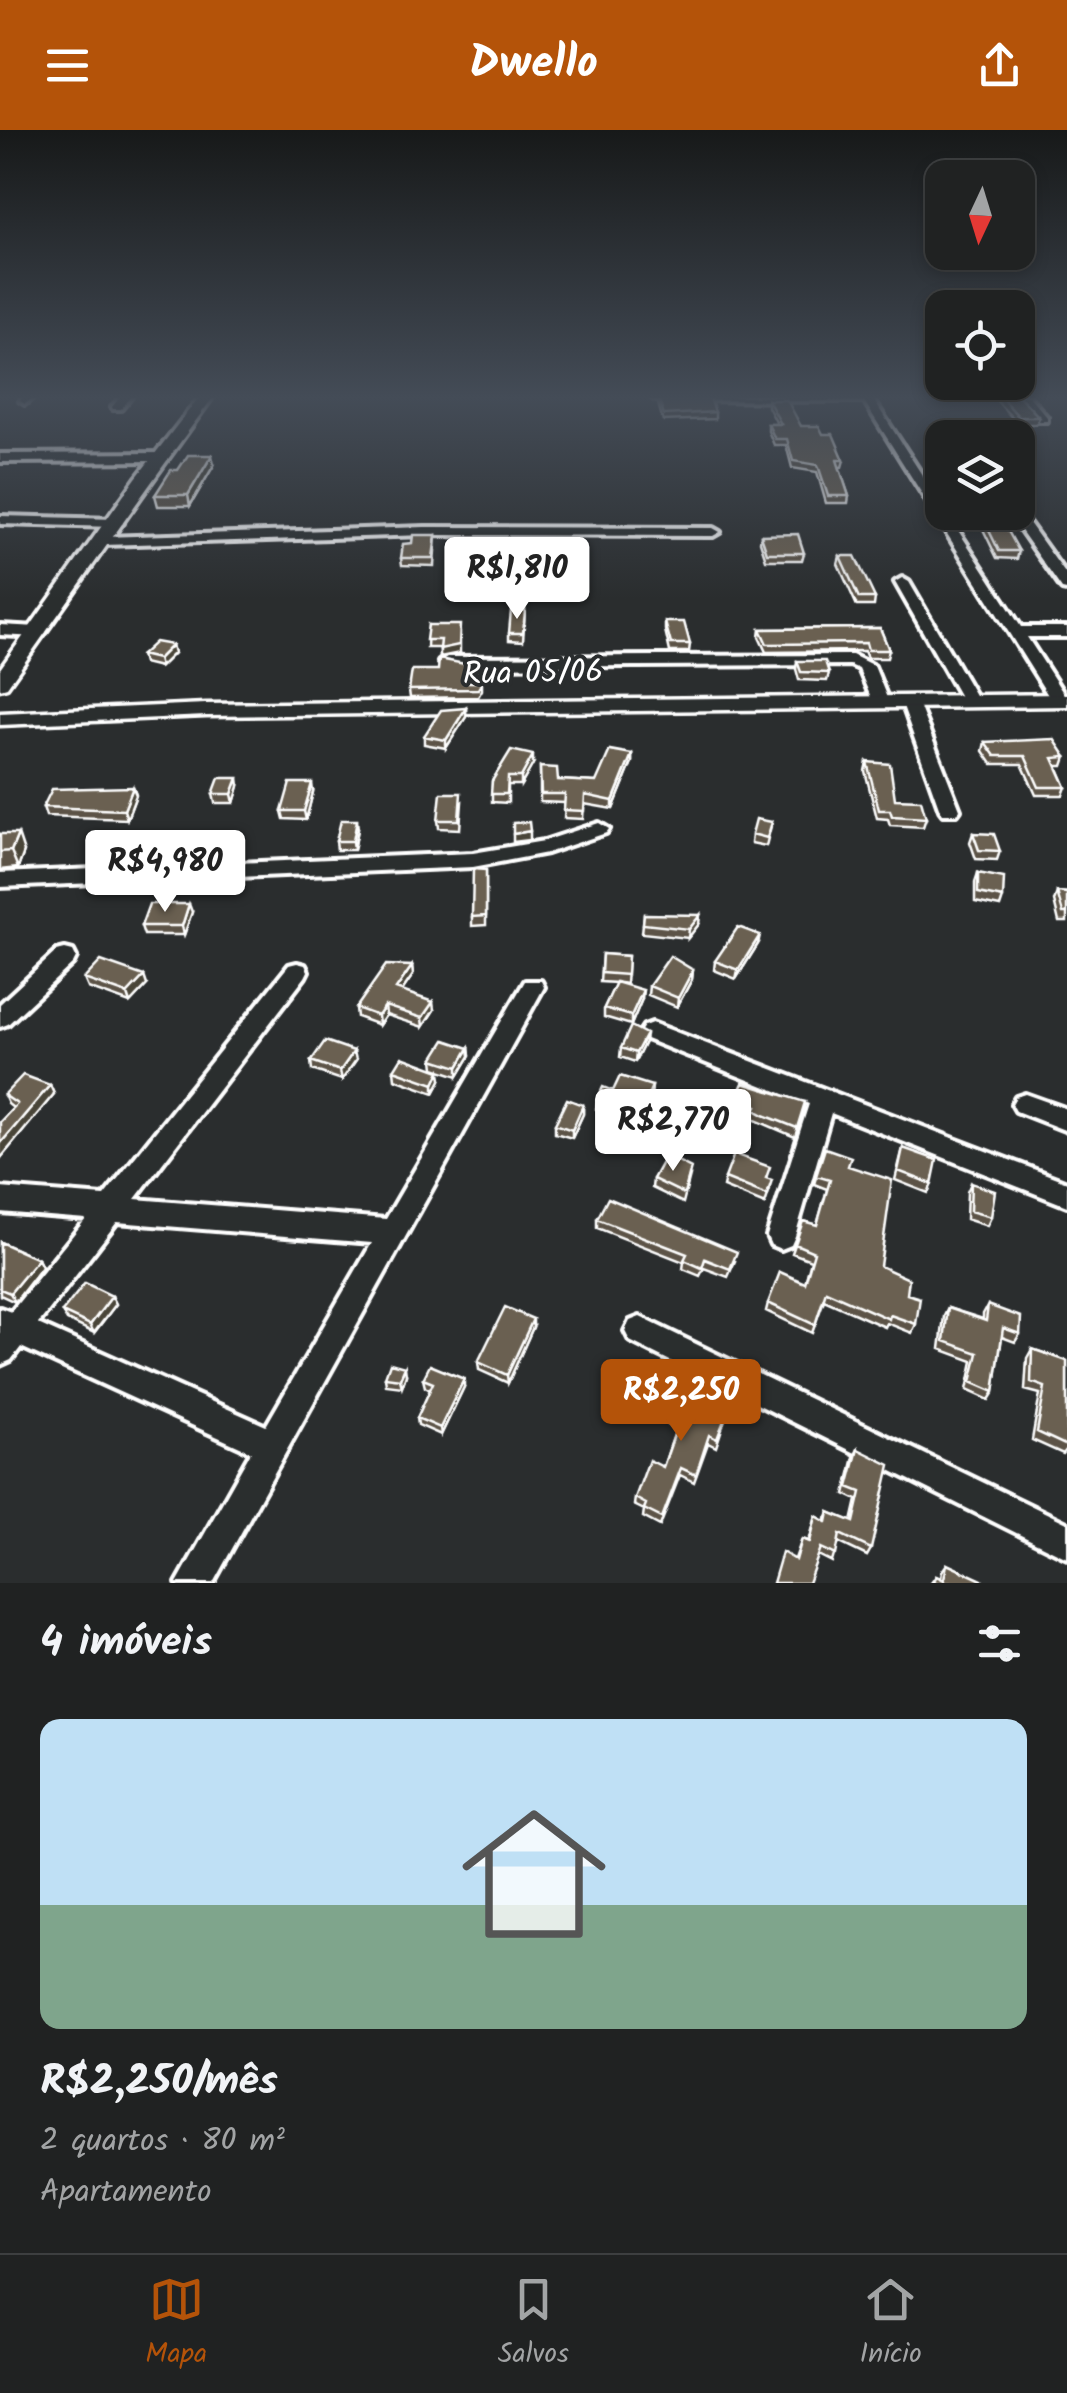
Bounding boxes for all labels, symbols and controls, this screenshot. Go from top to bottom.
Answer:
text: Dwello [469,29,598,101]
icon: menu [40,38,95,93]
icon: share [972,38,1027,93]
north arrow [925,160,1035,270]
map controls [925,160,1035,530]
button: locate [925,290,1035,400]
button: layers [925,420,1035,530]
pin: R$1,810 [425,537,609,622]
text: R$1,810 [466,544,568,595]
street label: Rua 05/06 [462,647,604,701]
pin: R$4,980 [73,830,257,915]
text: R$4,980 [107,837,223,888]
pin: R$2,770 [581,1089,765,1174]
text: R$2,770 [617,1096,729,1147]
pin: R$2,250 [589,1359,773,1444]
text: R$2,250 [623,1366,739,1417]
text: 4 imóveis [40,1610,212,1677]
icon: filters [972,1616,1027,1671]
icon: home [444,1784,624,1964]
text: R$2,250/mês [40,2049,278,2116]
text: 2 quartos · 80 m² [40,2116,285,2167]
text: Apartamento [40,2167,212,2218]
tab: Mapa [145,2272,207,2377]
tab: Salvos [498,2272,569,2377]
tab: Início [860,2272,922,2377]

